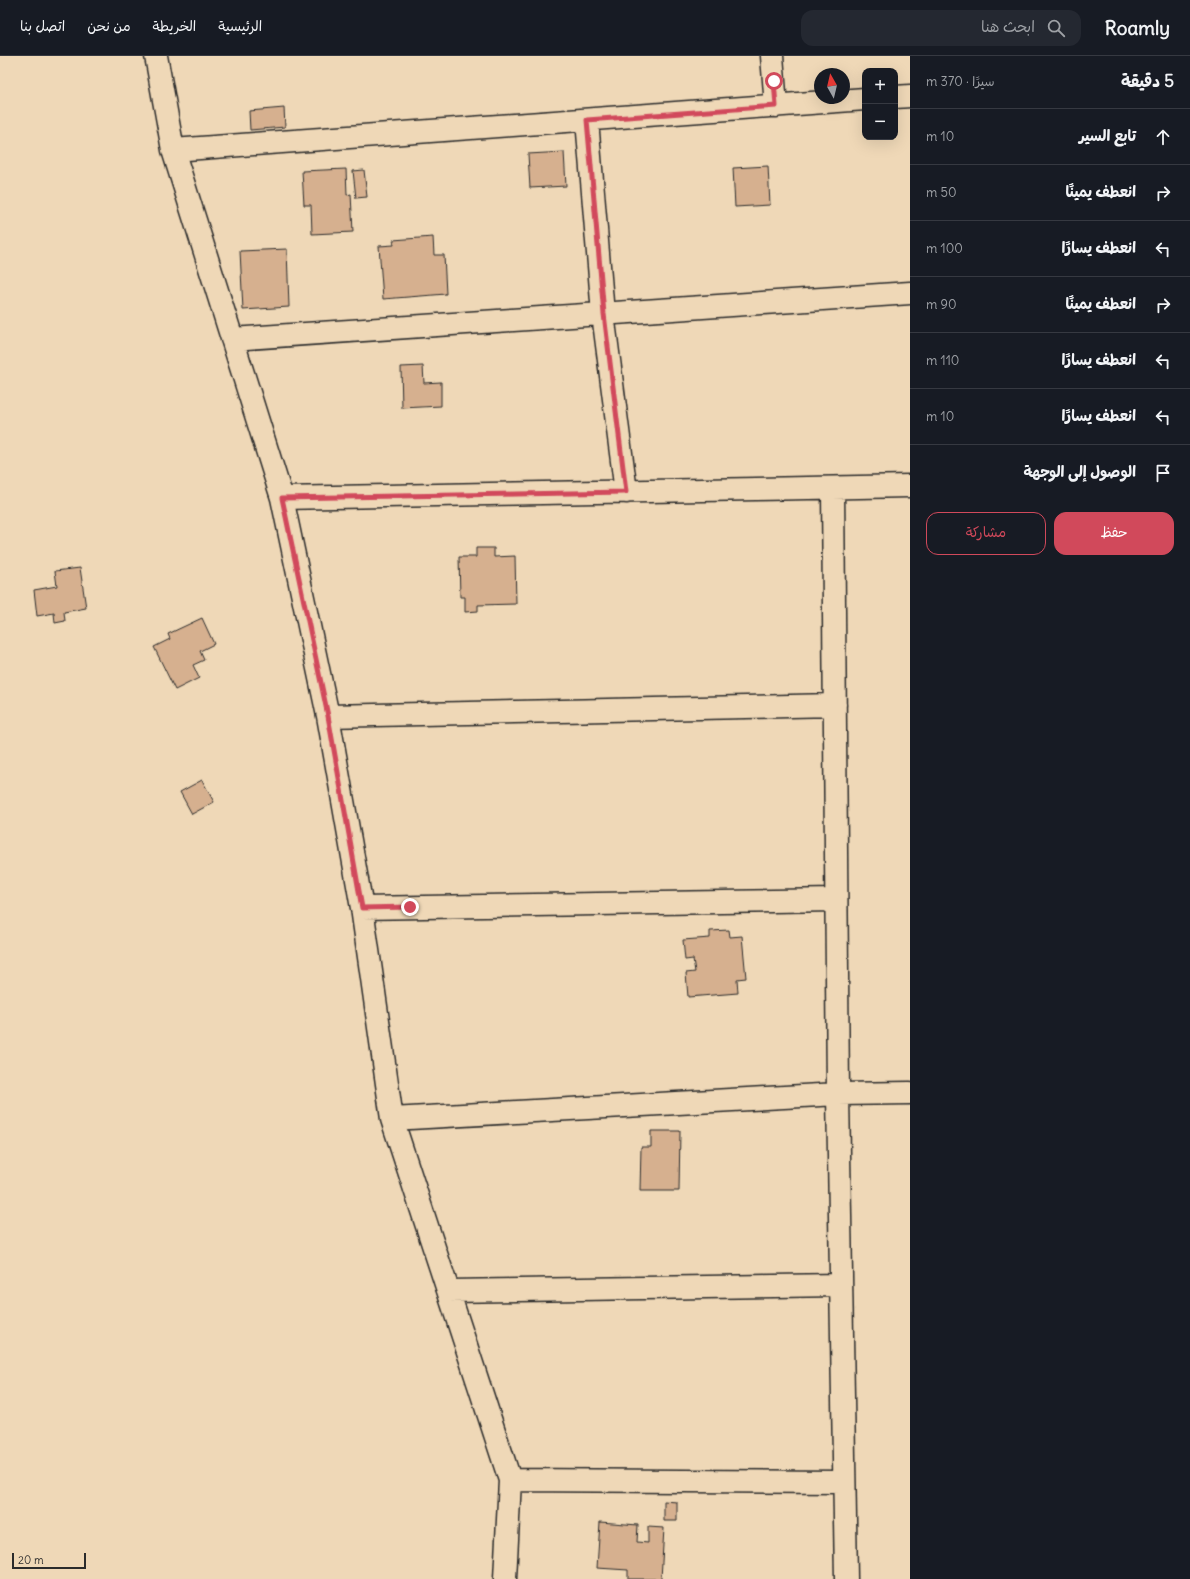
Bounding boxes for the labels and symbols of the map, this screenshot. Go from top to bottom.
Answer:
north arrow [814,68,850,104]
route start [765,72,783,90]
route end [401,898,419,916]
scale bar [12,1551,86,1570]

